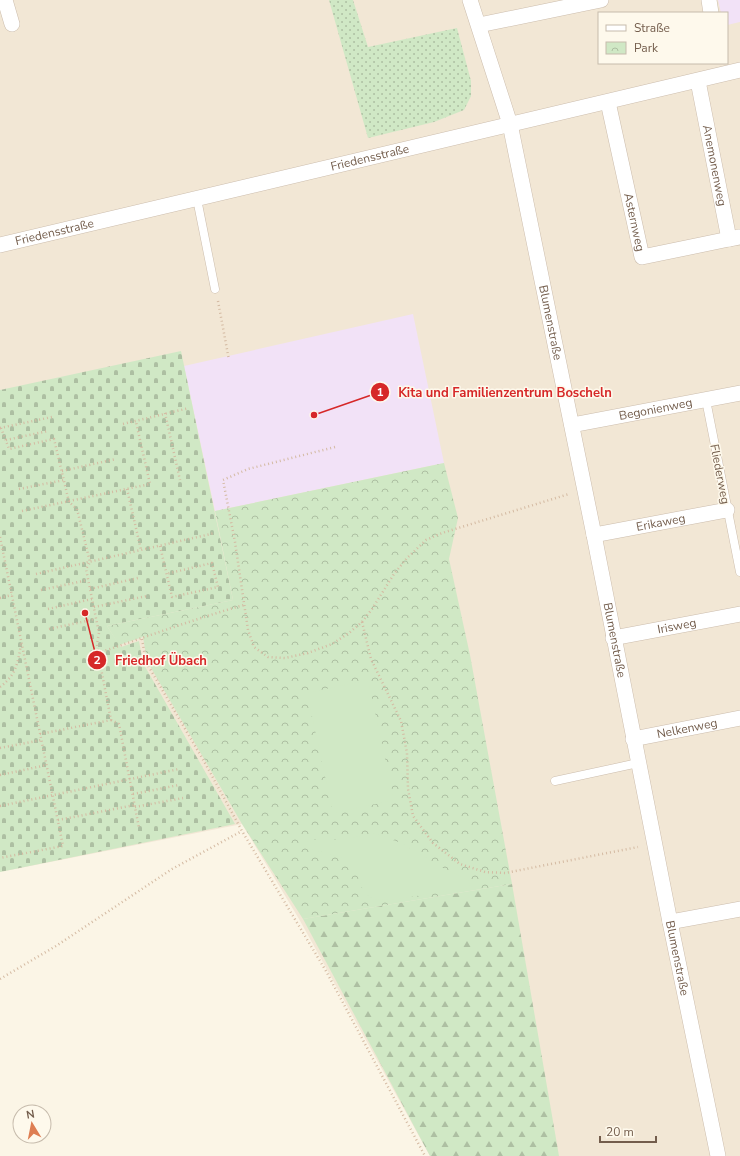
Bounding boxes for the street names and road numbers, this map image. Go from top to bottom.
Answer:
street label: Anemonenweg [699,123,730,207]
street label: Friedensstraße [329,141,411,175]
street label: Asternweg [620,191,649,253]
street label: Friedensstraße [14,215,95,249]
street label: Blumenstraße [535,284,566,362]
street label: Begonienweg [617,394,694,424]
street label: Fliederweg [706,443,734,505]
street label: Erikaweg [635,510,687,535]
street label: Blumenstraße [599,601,630,679]
street label: Irisweg [656,614,698,637]
street label: Nelkenweg [655,715,719,742]
street label: Blumenstraße [662,919,693,997]

